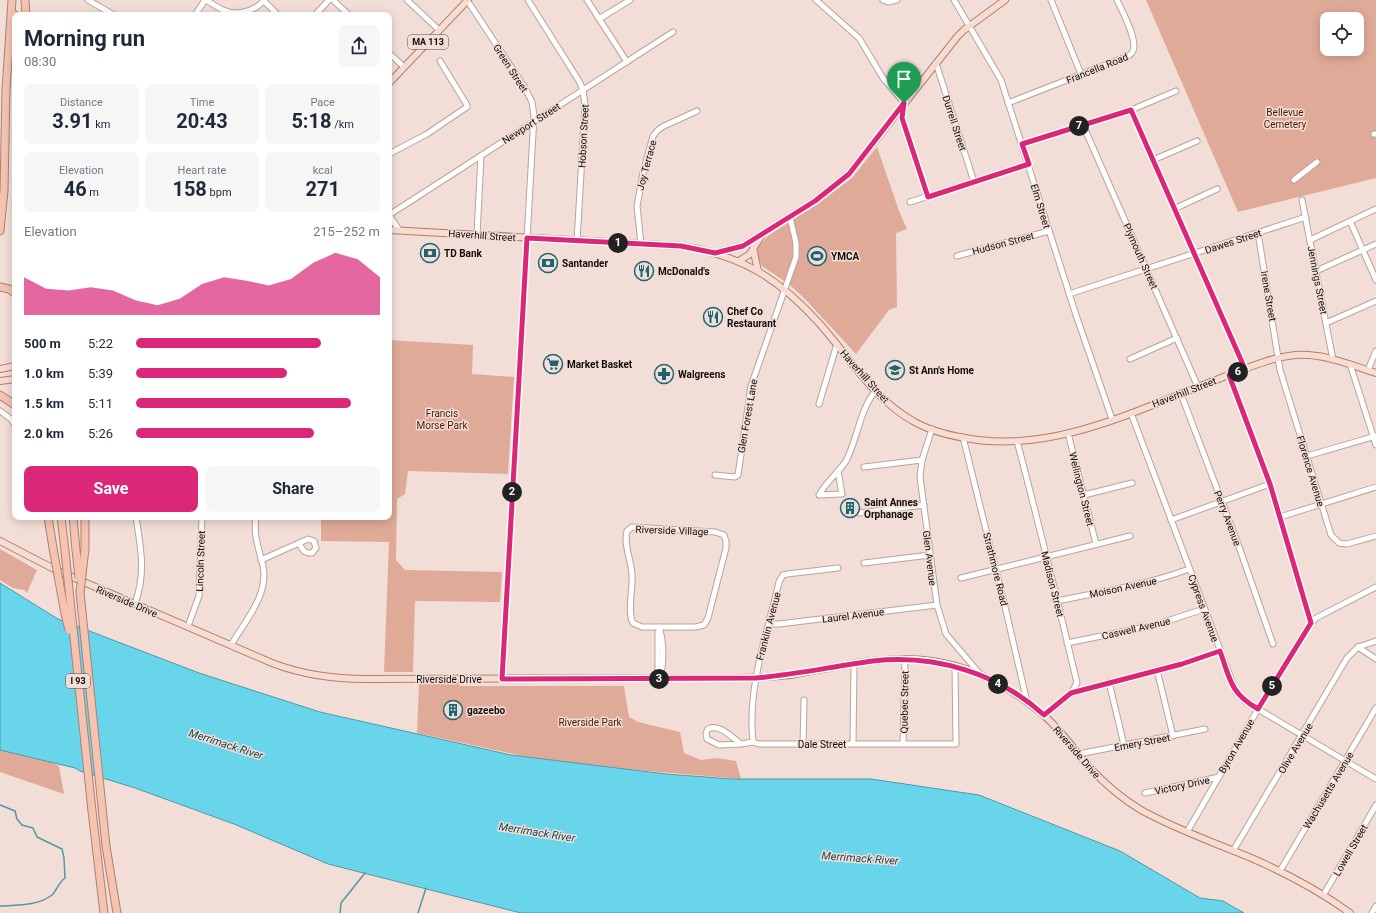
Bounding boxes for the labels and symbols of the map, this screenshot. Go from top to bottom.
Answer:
road number: MA 113 [408,35,448,49]
street label: Green Street [491,42,530,94]
street label: Francella Road [1065,51,1130,86]
pin [887,62,921,103]
street label: Durrell Street [940,94,969,152]
street label: Newport Street [500,101,562,146]
street label: Hobson Street [576,104,591,168]
park label: Bellevue Cemetery [1264,107,1307,130]
pin: 7 [1069,116,1089,136]
street label: Joy Terrace [635,139,658,191]
street label: Elm Street [1029,183,1052,230]
street label: Plymouth Street [1121,221,1160,291]
street label: Dawes Street [1203,227,1263,256]
street label: Haverhill Street [448,228,516,243]
street label: Hudson Street [971,230,1035,257]
pin: 1 [608,233,628,253]
bank icon: TD Bank [419,242,441,264]
sports icon: YMCA [806,245,828,267]
street label: Jennings Street [1305,245,1330,315]
place label: TD Bank [444,248,483,259]
place label: YMCA [831,251,859,262]
bank icon: Santander [537,252,559,274]
place label: Santander [562,258,608,269]
restaurant icon: McDonald's [633,260,655,282]
place label: McDonald's [658,266,710,277]
street label: Irene Street [1259,270,1278,322]
restaurant icon: Chef Co Restaurant [702,306,724,328]
place label: Chef Co Restaurant [727,306,777,329]
street label: Haverhill Street [838,348,891,405]
supermarket icon: Market Basket [542,353,564,375]
place label: Market Basket [567,359,633,370]
school or university icon: St Ann's Home [884,359,906,381]
pin: 6 [1228,362,1248,382]
pharmacy icon: Walgreens [653,363,675,385]
place label: St Ann's Home [909,365,975,376]
place label: Walgreens [678,369,725,380]
street label: Haverhill Street [1151,375,1218,410]
street label: Glen Forest Lane [736,378,759,454]
park label: Francis Morse Park [417,408,468,431]
street label: Florence Avenue [1295,434,1327,508]
street label: Wellington Street [1067,451,1096,527]
pin: 2 [502,482,522,502]
street label: Perry Avenue [1212,489,1243,547]
building icon: Saint Annes Orphanage [839,497,861,519]
place label: Saint Annes Orphanage [864,497,918,520]
street label: Riverside Village [635,524,709,537]
street label: Lincoln Street [194,530,207,592]
street label: Glen Avenue [921,530,938,586]
street label: Strathmore Road [981,531,1010,607]
street label: Madison Street [1039,550,1066,618]
street label: Cypress Avenue [1186,573,1221,643]
street label: Moison Avenue [1088,575,1158,600]
street label: Riverside Drive [94,584,159,619]
street label: Franklin Avenue [754,591,783,661]
street label: Laurel Avenue [821,606,885,625]
street label: Caswell Avenue [1101,615,1171,642]
pin: 3 [649,669,669,689]
street label: Quebec Street [898,671,911,733]
road number: I 93 [66,674,90,688]
street label: Riverside Drive [416,674,482,685]
pin: 4 [988,674,1008,694]
pin: 5 [1262,676,1282,696]
building icon: gazeebo [442,699,464,721]
place label: gazeebo [467,705,506,716]
park label: Riverside Park [558,717,623,728]
street label: Byron Avenue [1217,717,1256,775]
street label: Olive Avenue [1276,721,1315,776]
street label: Riverside Drive [1051,724,1102,781]
water label: Merrimack River [187,726,265,763]
street label: Emery Street [1113,732,1171,753]
street label: Dale Street [798,739,846,750]
street label: Wachusetts Avenue [1301,750,1356,831]
street label: Victory Drive [1154,774,1211,797]
water label: Merrimack River [498,820,576,845]
street label: Lowell Street [1331,823,1370,878]
water label: Merrimack River [821,849,899,868]

